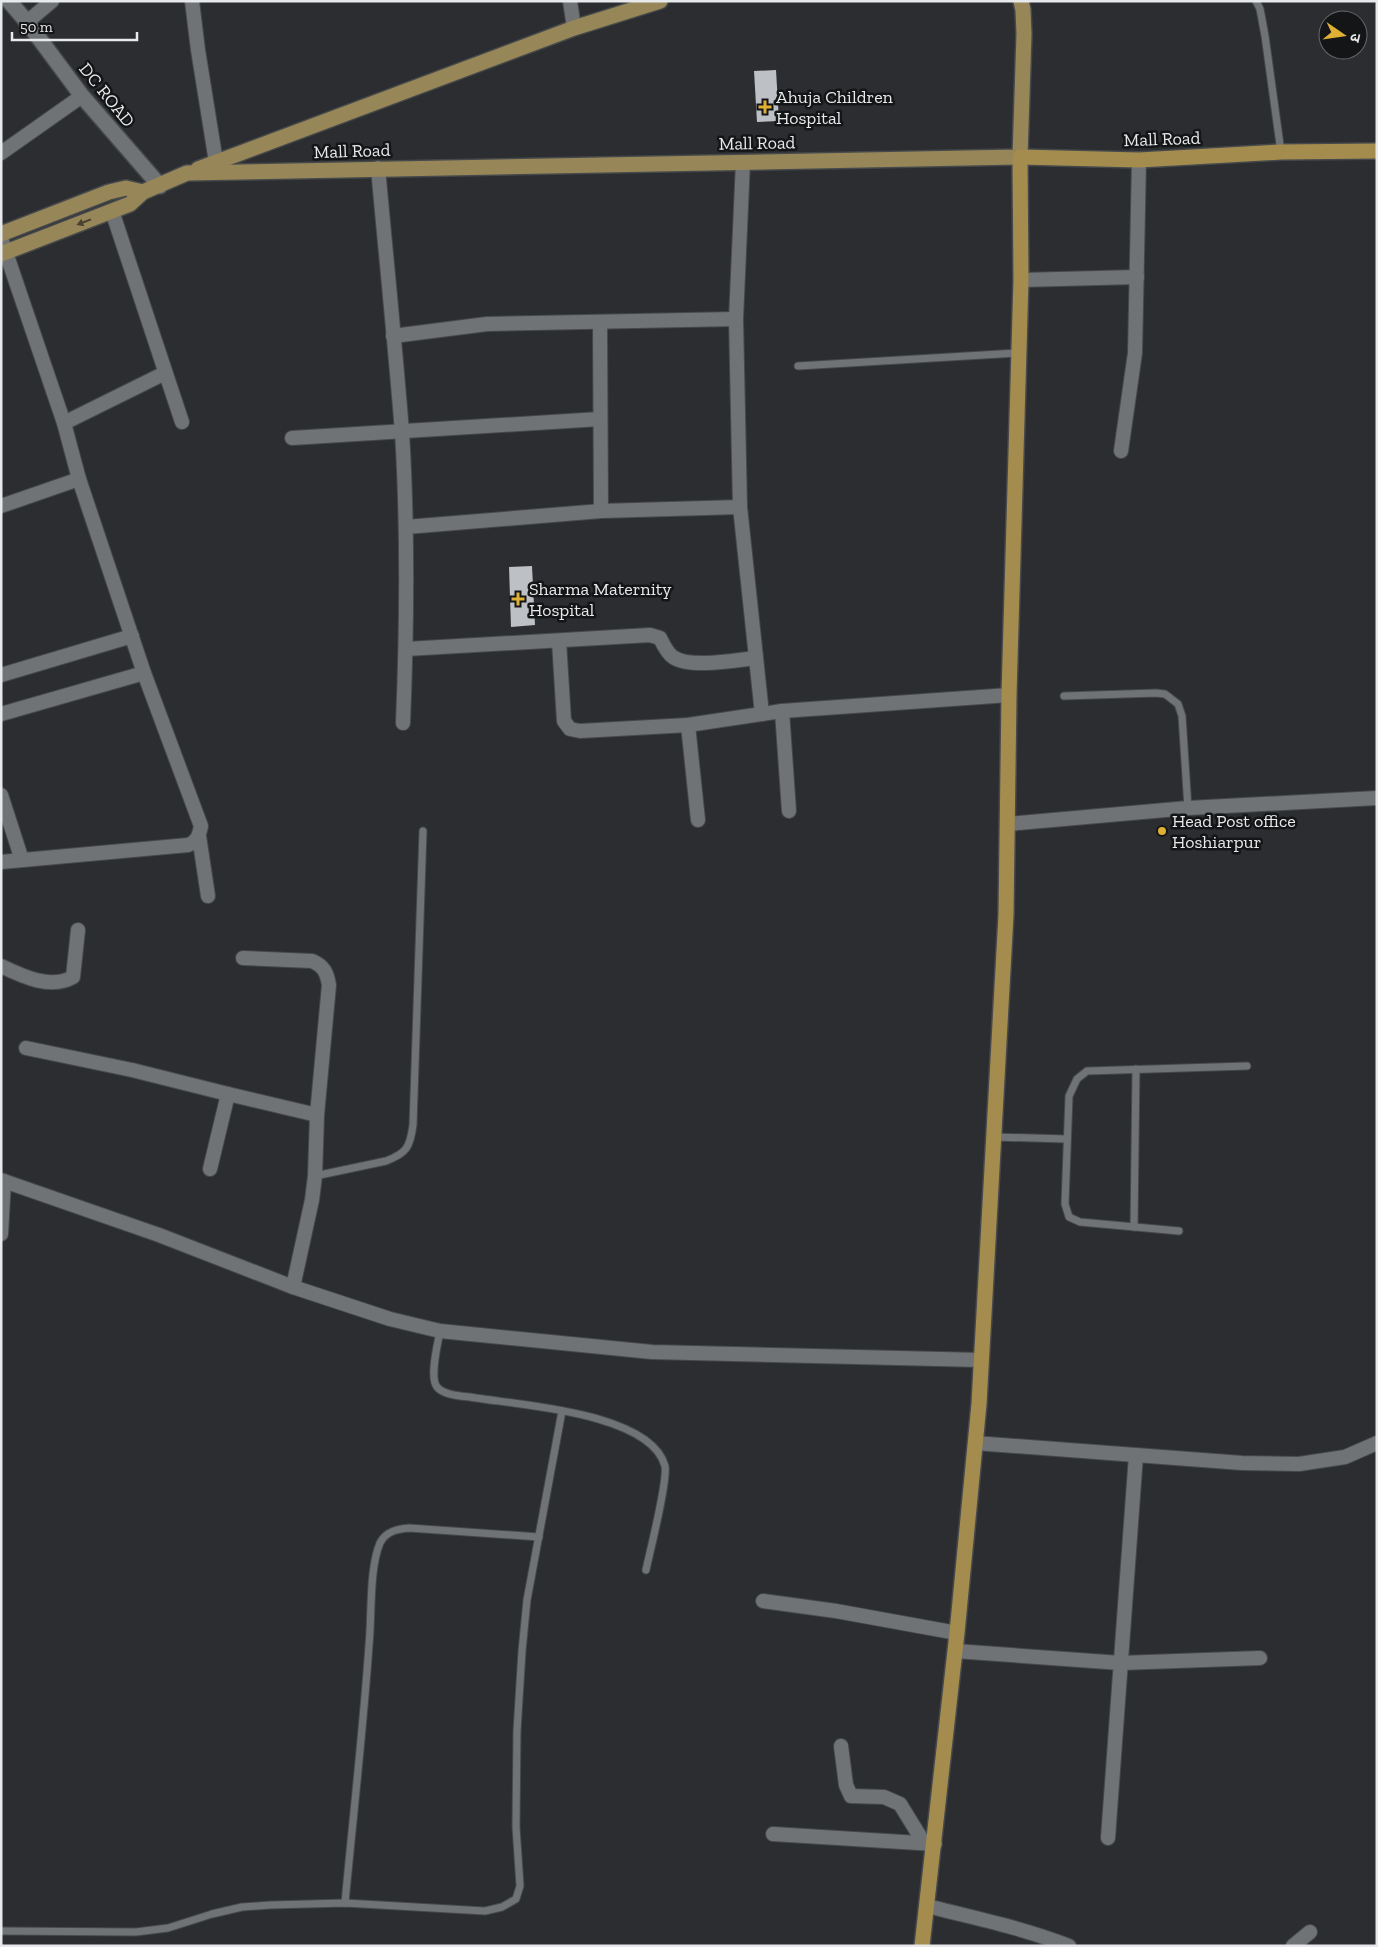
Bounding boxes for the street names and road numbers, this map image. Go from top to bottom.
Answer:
street label: DC ROAD [74,58,140,132]
street label: Mall Road [1123,127,1201,151]
street label: Mall Road [718,131,796,155]
street label: Mall Road [313,139,391,163]

